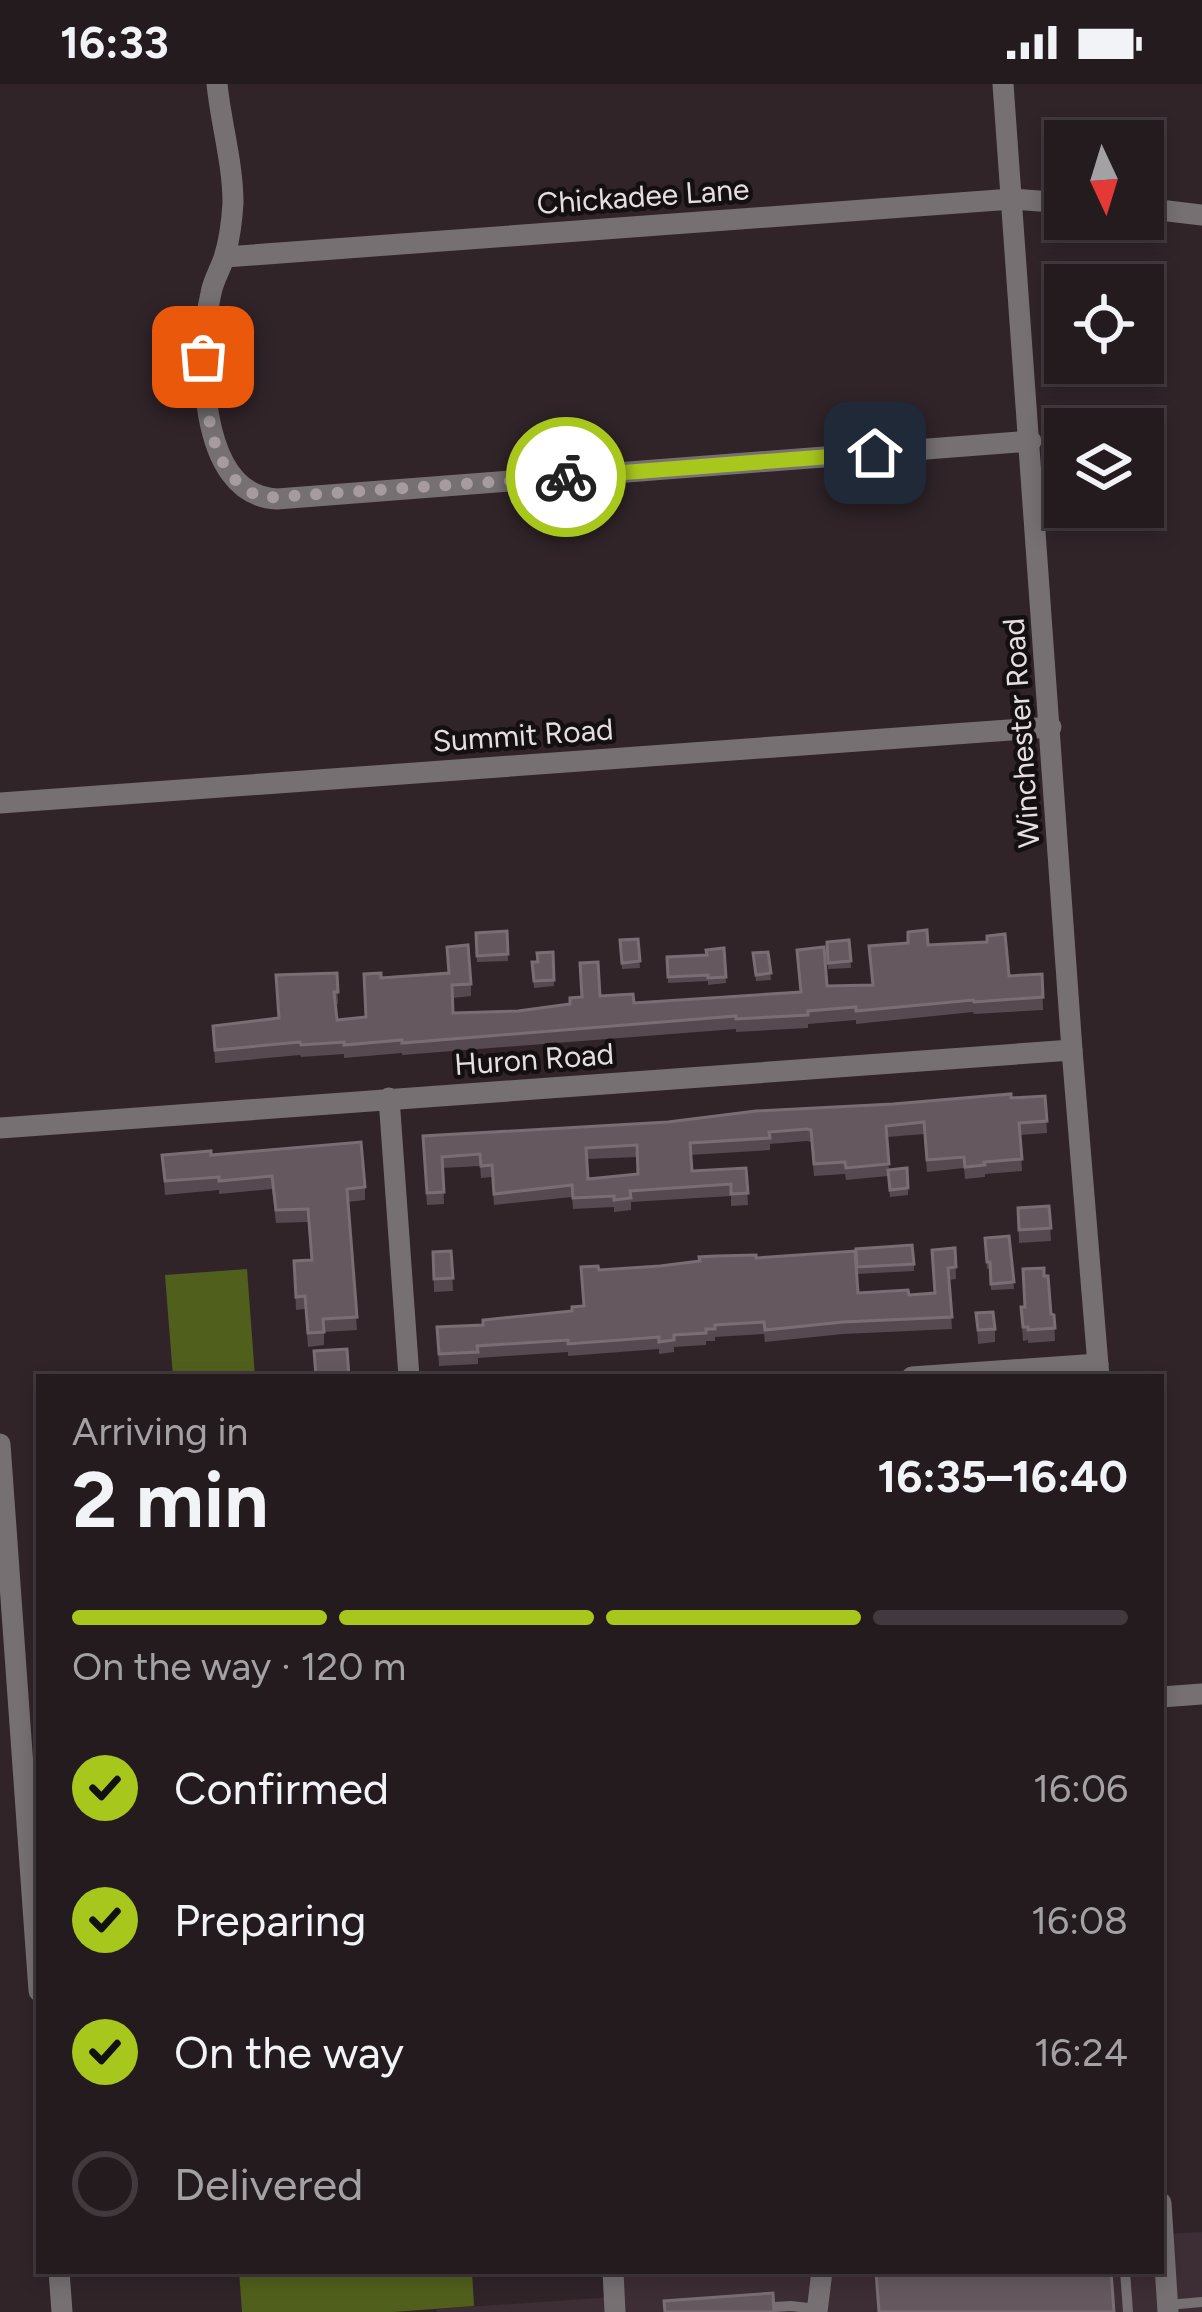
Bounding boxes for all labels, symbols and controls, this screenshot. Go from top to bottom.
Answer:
text: 16:33 [60,15,169,69]
north arrow [1044,120,1164,240]
map controls [1044,120,1164,528]
street label: Chickadee Lane [536,170,750,222]
button: locate [1044,264,1164,384]
pin [152,306,254,408]
icon: bag [170,324,236,390]
pin [824,402,926,504]
button: layers [1044,408,1164,528]
courier [506,417,626,537]
icon: home [842,420,908,486]
icon: bike [533,444,599,510]
street label: Winchester Road [995,617,1047,849]
street label: Summit Road [431,710,615,760]
street label: Huron Road [453,1035,615,1083]
text: Arriving in [72,1408,248,1455]
text: 16:35–16:40 [877,1449,1128,1503]
text: 2 min [72,1453,268,1547]
text: On the way · 120 m [72,1643,406,1690]
icon: check [72,1755,138,1821]
text: Confirmed [174,1761,389,1815]
text: 16:06 [1033,1765,1128,1812]
icon: check [72,1887,138,1953]
text: Preparing [174,1893,366,1947]
text: 16:08 [1031,1897,1128,1944]
icon: check [72,2019,138,2085]
text: On the way [174,2025,404,2079]
text: 16:24 [1034,2029,1128,2076]
text: Delivered [174,2157,363,2211]

